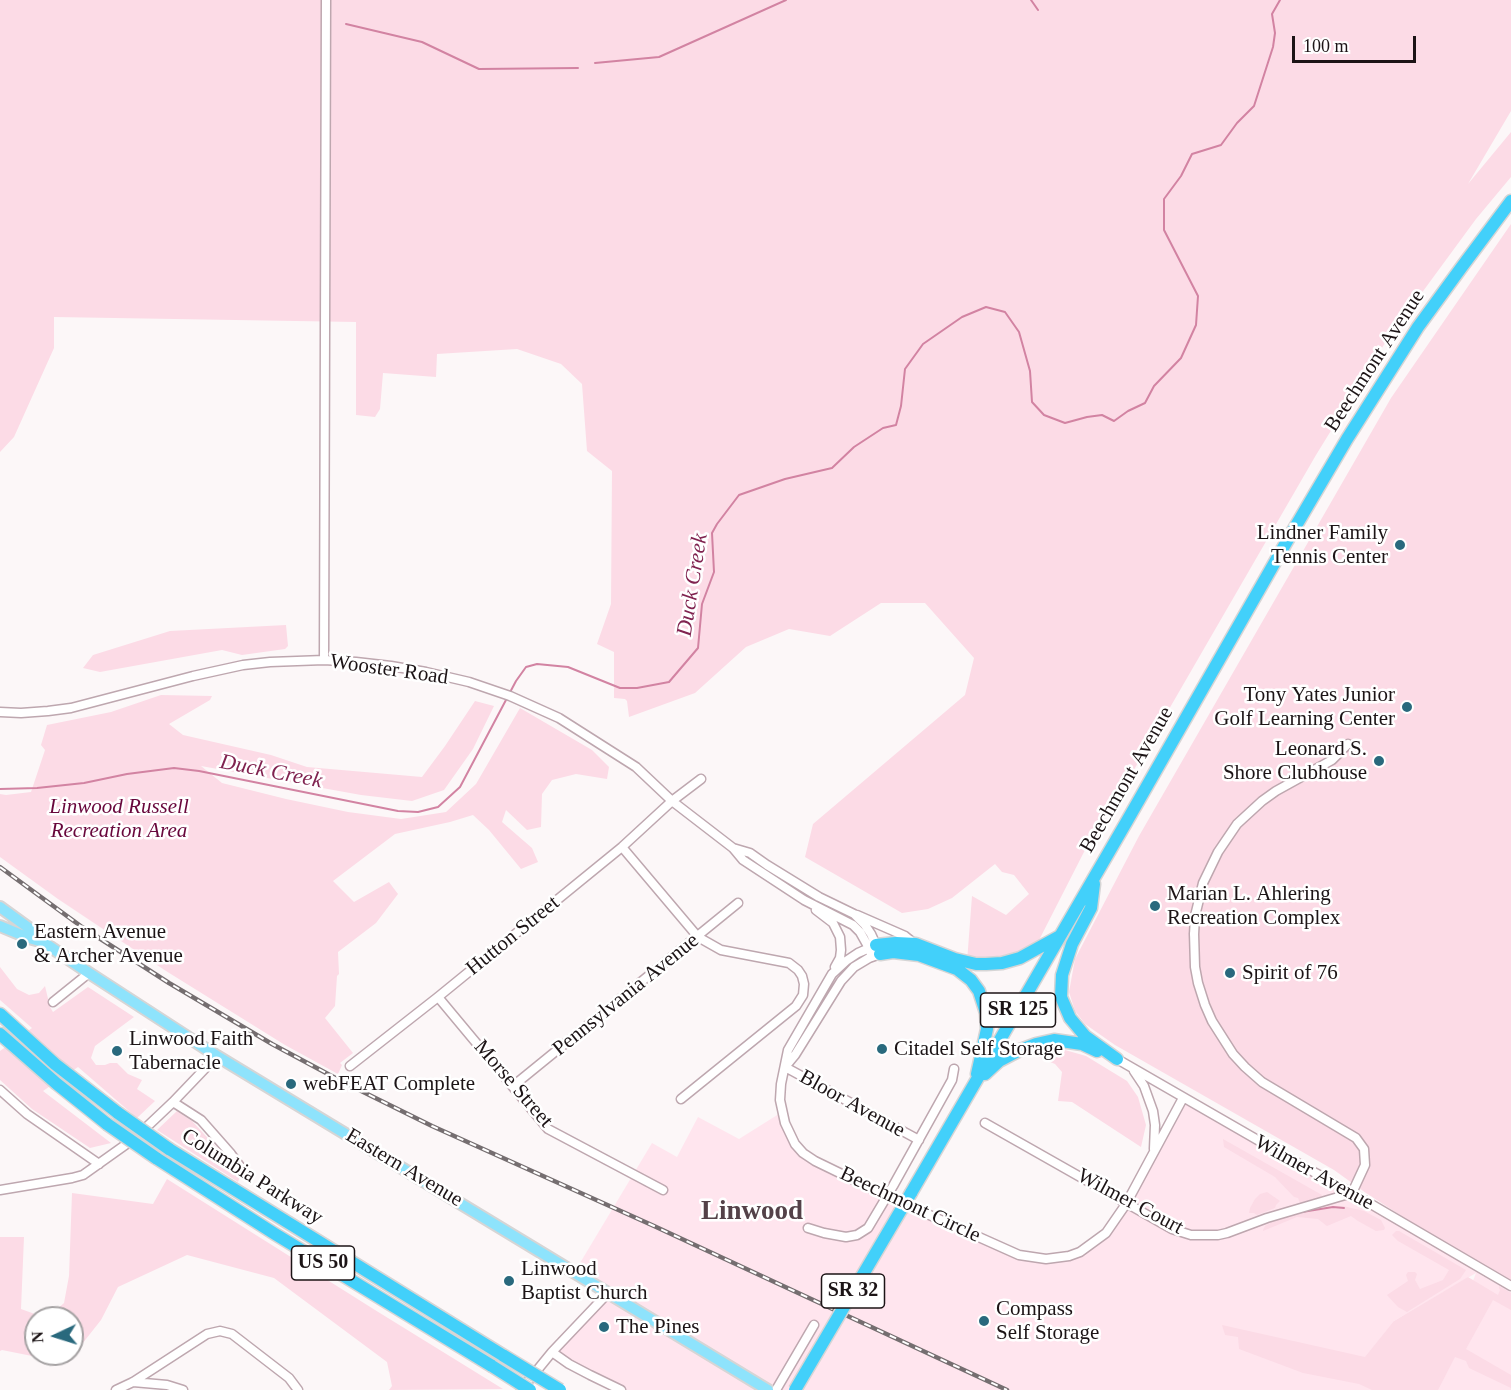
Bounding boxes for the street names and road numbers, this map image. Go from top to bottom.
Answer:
street label: Beechmont Avenue [1320,285,1430,437]
street label: Wooster Road [328,649,450,691]
street label: Beechmont Avenue [1075,702,1179,858]
street label: Hutton Street [461,891,565,981]
street label: Pennsylvania Avenue [548,928,704,1062]
road number: SR 125 [980,993,1056,1027]
street label: Morse Street [468,1035,558,1133]
street label: Bloor Avenue [795,1065,909,1143]
street label: Eastern Avenue [341,1123,467,1213]
street label: Columbia Parkway [177,1124,327,1230]
street label: Wilmer Avenue [1250,1130,1378,1216]
street label: Beechmont Circle [836,1161,984,1249]
street label: Wilmer Court [1073,1164,1187,1240]
road number: US 50 [292,1246,354,1280]
road number: SR 32 [822,1274,884,1308]

